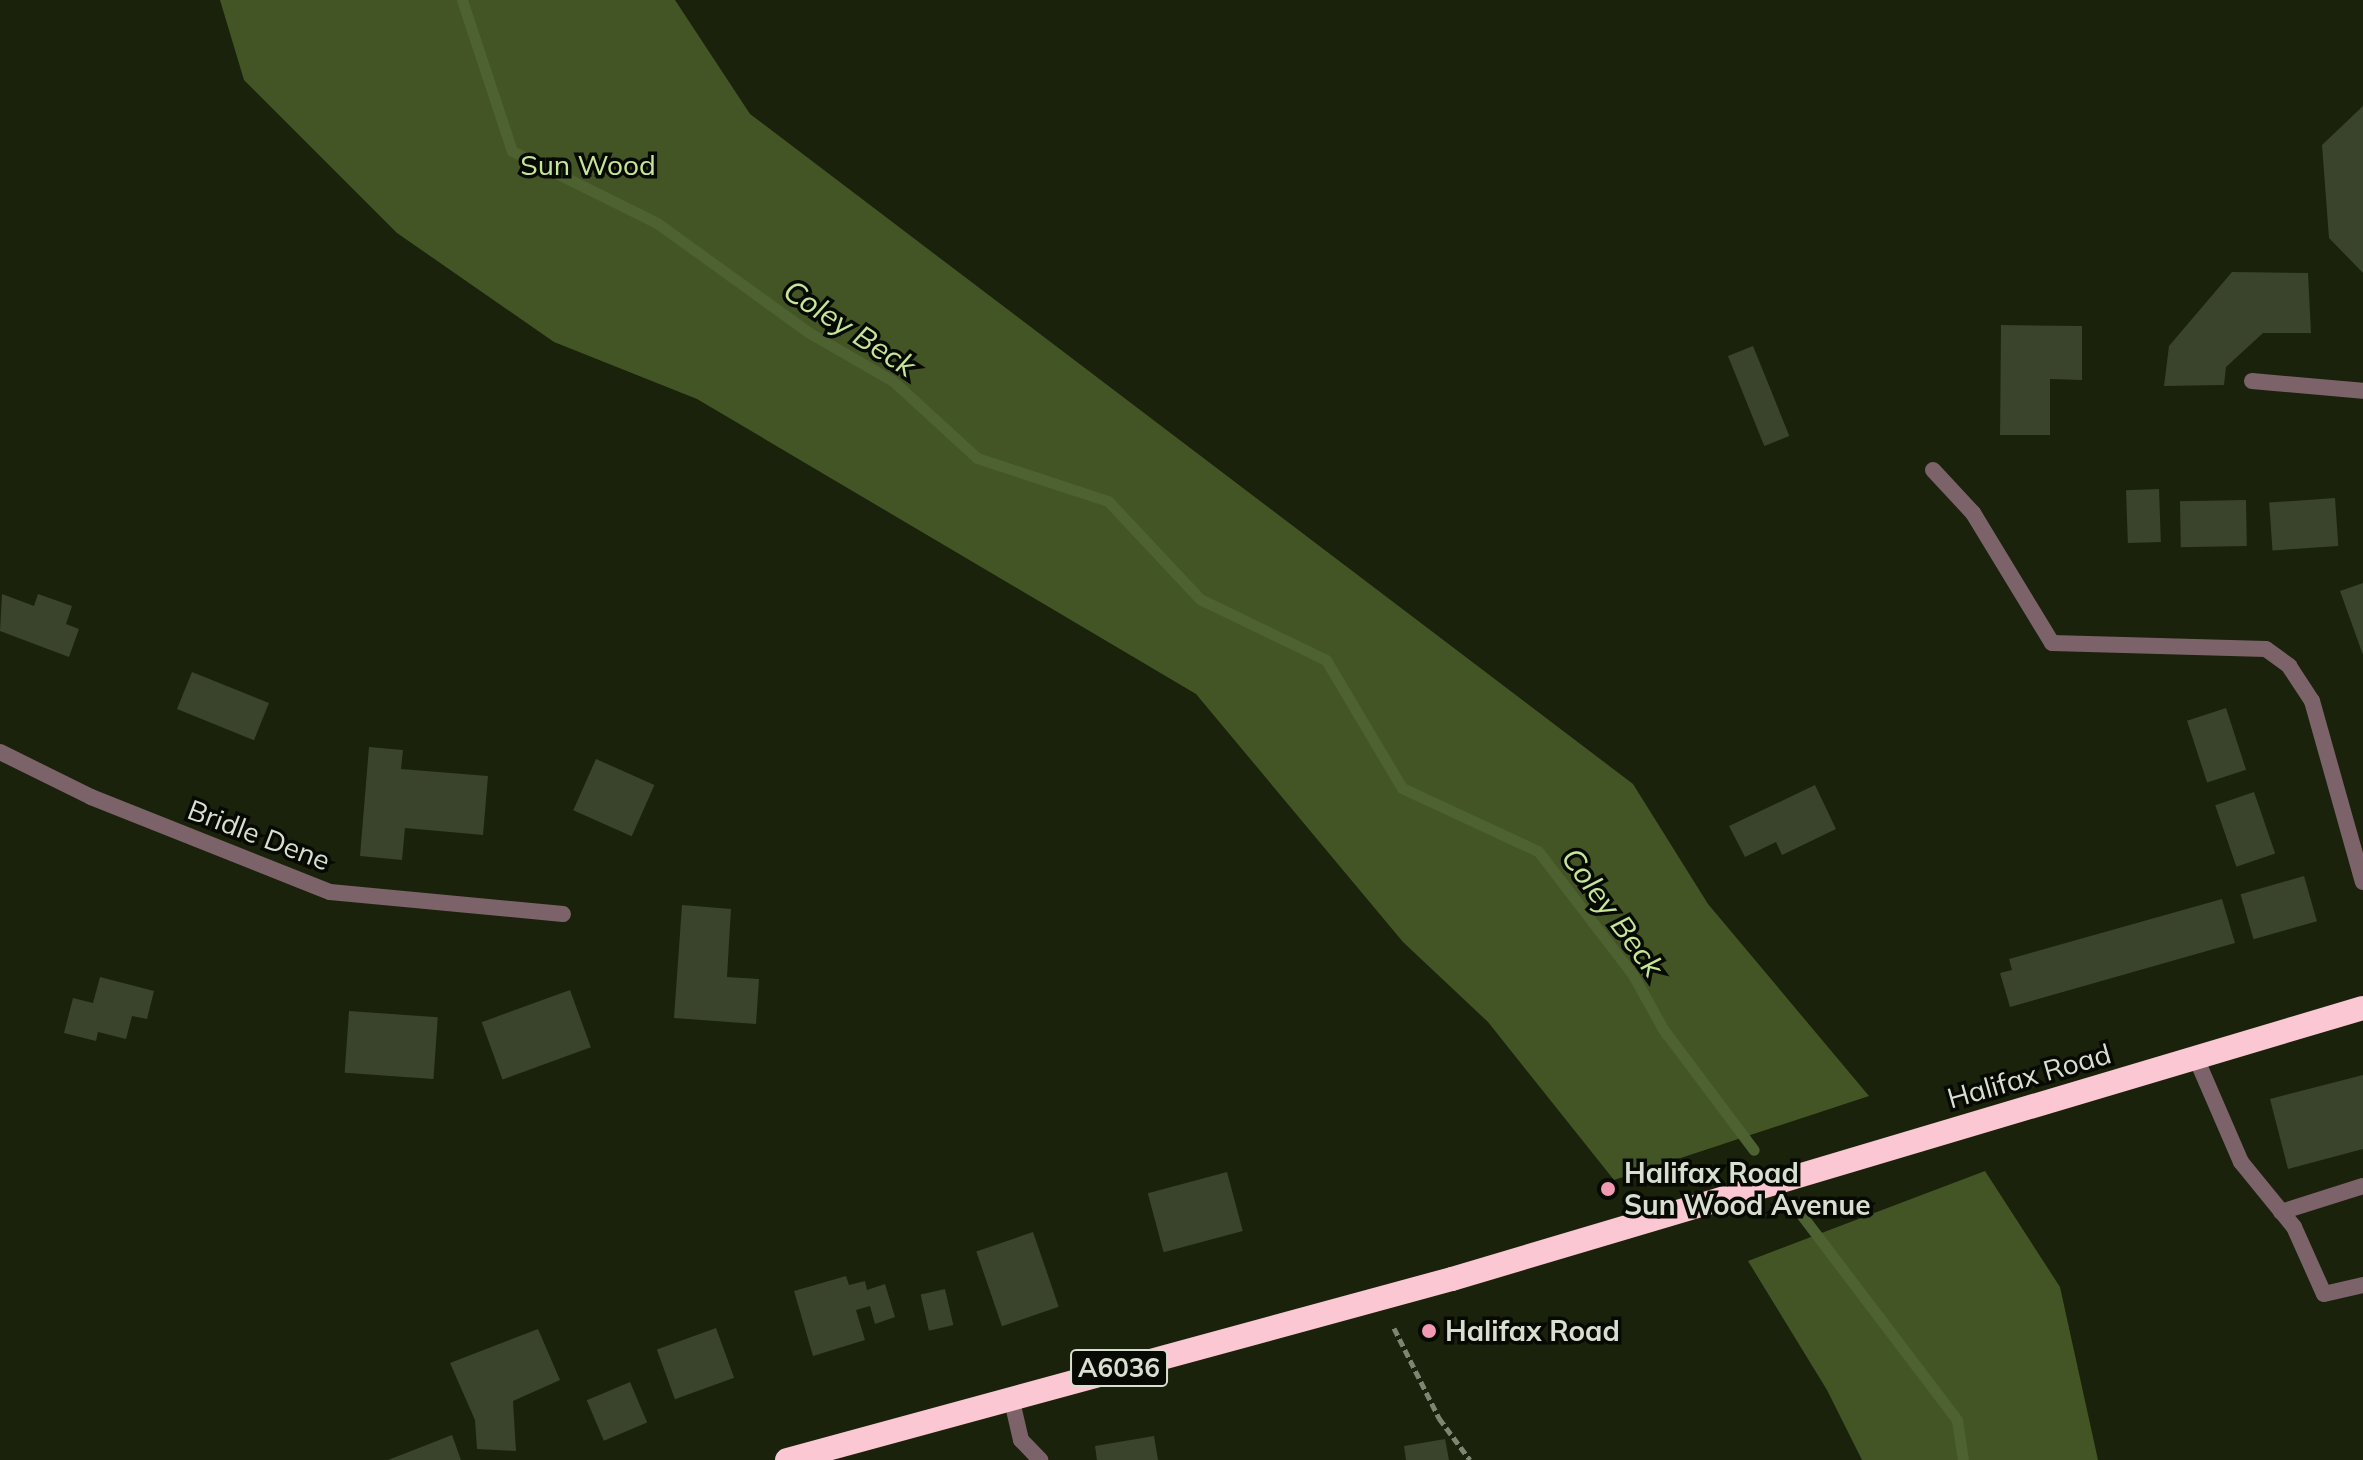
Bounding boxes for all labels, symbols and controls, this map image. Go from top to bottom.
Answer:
park label: Sun Wood [520,148,656,182]
water label: Coley Beck [777,272,923,384]
street label: Bridle Dene [183,792,335,878]
water label: Coley Beck [1554,840,1672,984]
street label: Halifax Road [1943,1037,2115,1115]
place label: Halifax Road Sun Wood Avenue [1624,1156,1871,1222]
marker: Halifax Road Sun Wood Avenue [1599,1180,1617,1198]
place label: Halifax Road [1445,1314,1620,1348]
marker: Halifax Road [1420,1322,1438,1340]
road number: A6036 [1069,1346,1169,1390]

